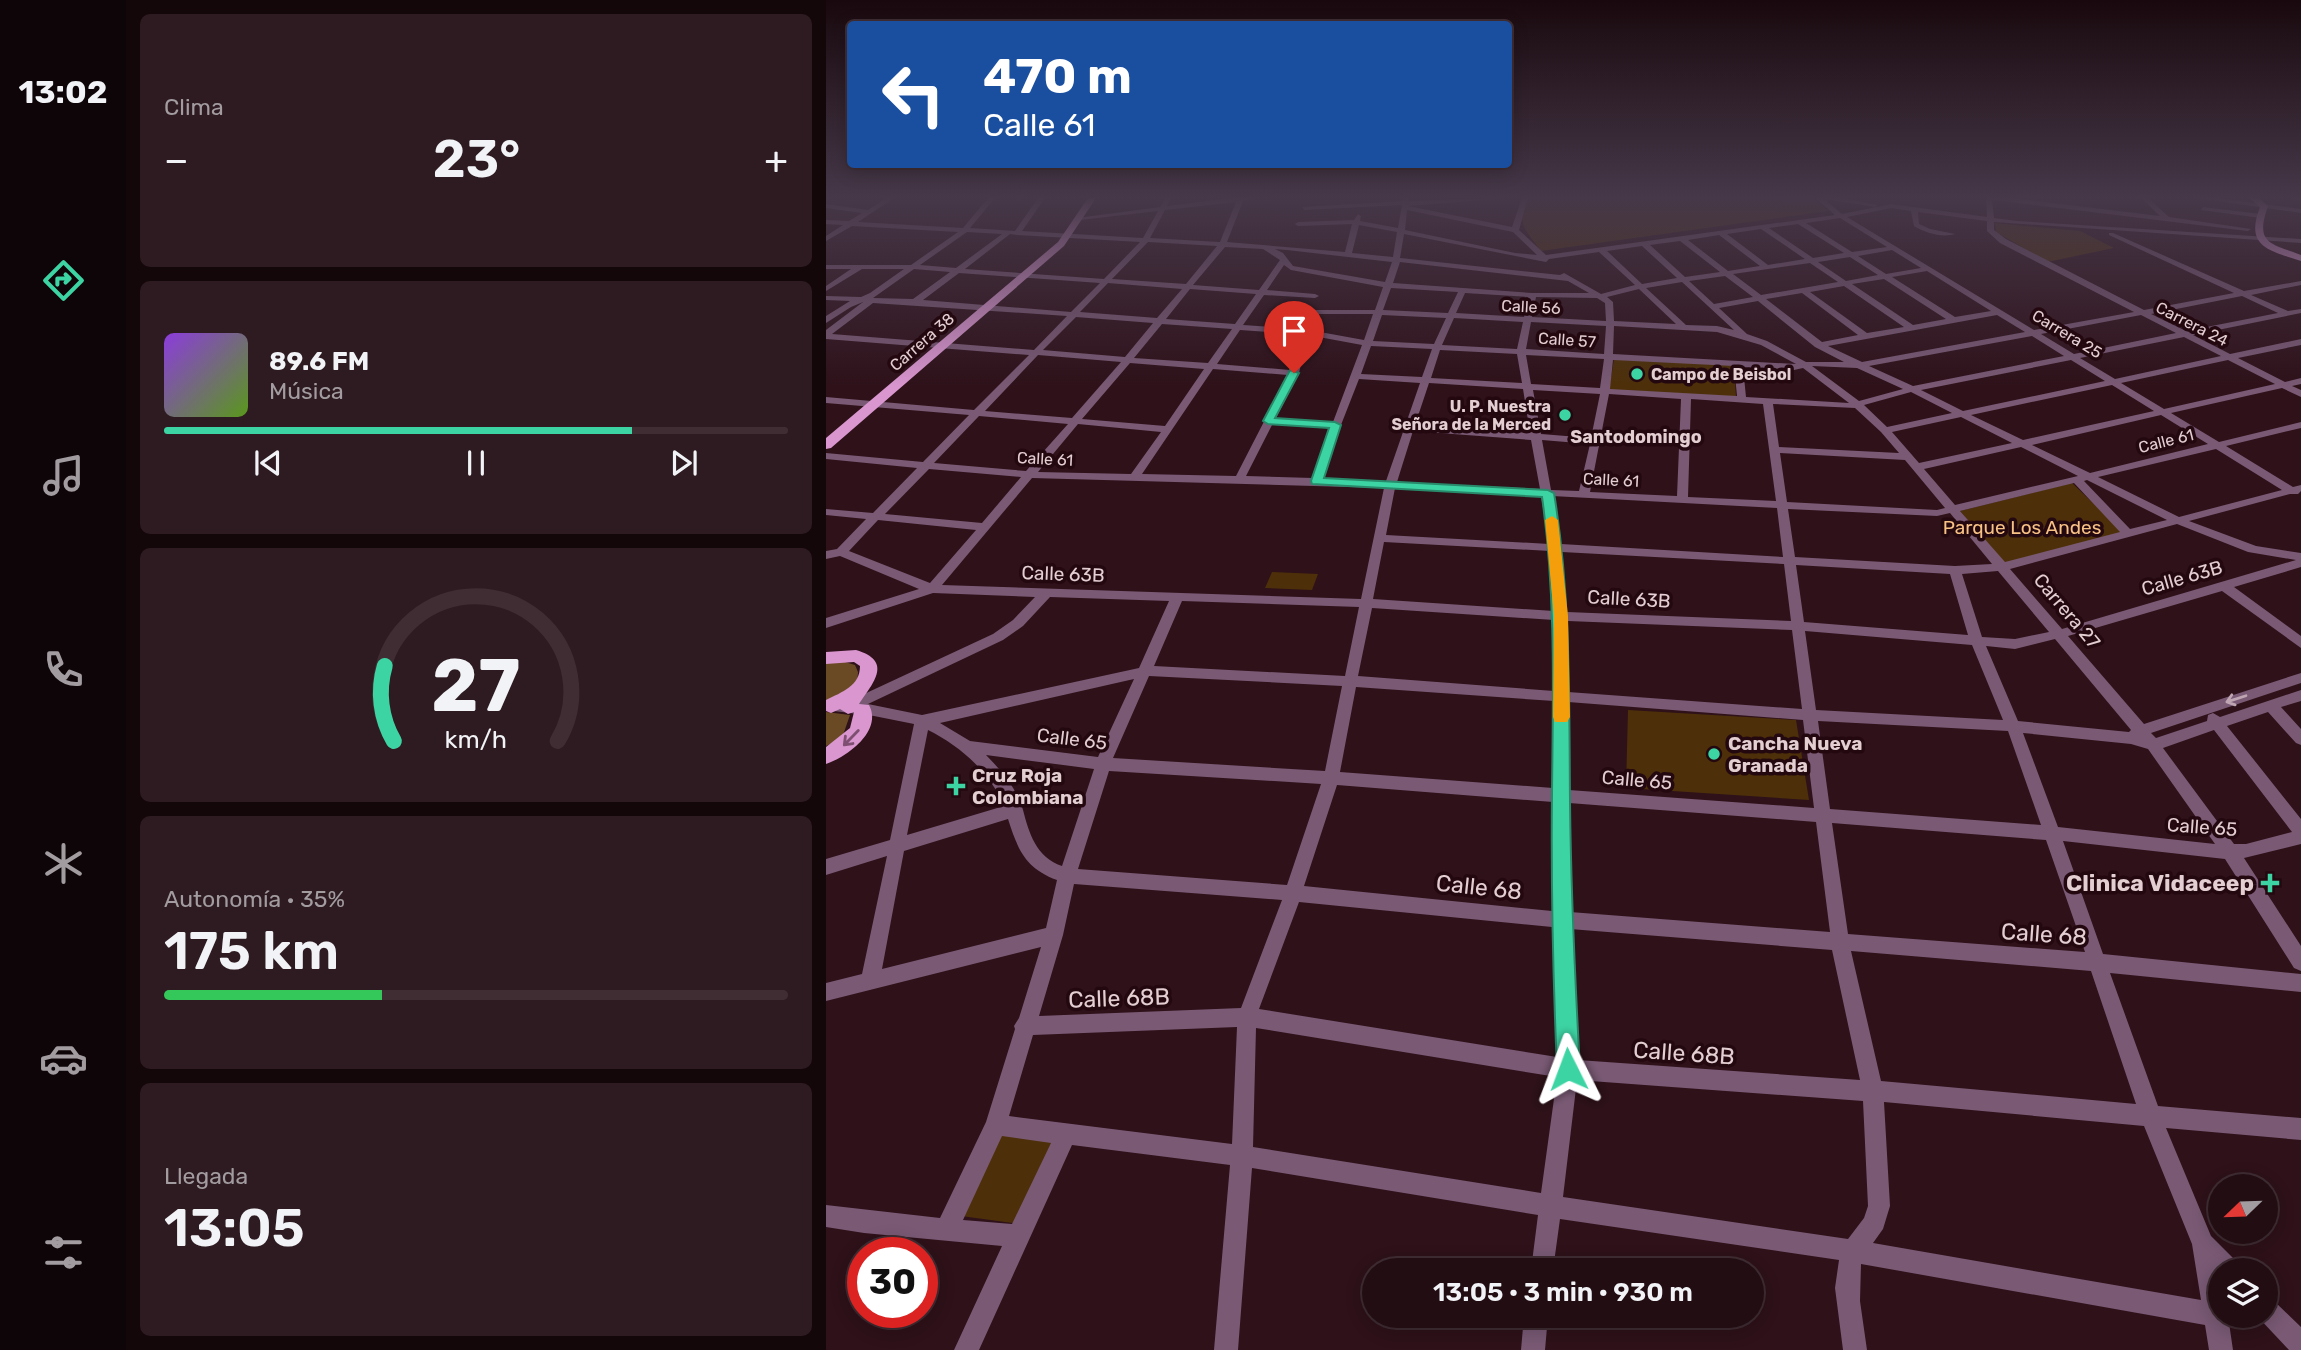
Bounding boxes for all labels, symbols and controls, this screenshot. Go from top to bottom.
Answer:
text: 470 m [983,47,1132,105]
icon: left [868,49,959,140]
text: 13:02 [19,73,107,111]
text: Clima [164,93,224,121]
text: Calle 61 [983,106,1096,144]
text: 23° [433,128,520,190]
text: − [164,137,189,183]
text: + [764,137,788,183]
icon: directions [39,256,88,305]
street label: Calle 56 [1501,296,1561,318]
street label: Carrera 24 [2153,298,2231,350]
pin [1264,301,1324,373]
street label: Carrera 25 [2029,306,2105,362]
street label: Carrera 38 [886,309,958,375]
icon: arrive [1275,312,1313,350]
street label: Calle 57 [1537,329,1597,351]
text: 89.6 FM [269,346,369,377]
place label: Campo de Beisbol [1651,365,1791,384]
marker: Campo de Beisbol [1629,366,1645,382]
text: Música [269,377,344,405]
place label: U. P. Nuestra Señora de la Merced [1391,397,1551,434]
marker: U. P. Nuestra Señora de la Merced [1557,407,1573,423]
street label: Calle 61 [2136,425,2196,457]
district label: Santodomingo [1570,426,1702,448]
icon: previous [249,444,287,482]
icon: pause [457,444,495,482]
icon: next [665,444,703,482]
street label: Calle 61 [1016,448,1074,470]
icon: music [39,451,88,500]
street label: Calle 61 [1582,469,1640,491]
park label: Parque Los Andes [1943,516,2101,539]
street label: Calle 63B [2139,555,2225,601]
street label: Calle 63B [1021,561,1105,587]
street label: Carrera 27 [2029,569,2105,653]
street label: Calle 63B [1587,585,1671,613]
text: 27 [431,643,521,729]
icon: phone [39,645,88,694]
one-way arrow [2226,694,2248,707]
street label: Calle 65 [1036,723,1108,755]
text: km/h [445,725,507,754]
one-way arrow [843,729,860,746]
place label: Cancha Nueva Granada [1728,732,1862,777]
marker: Cancha Nueva Granada [1706,746,1722,762]
place label: Cruz Roja Colombiana [972,764,1083,809]
street label: Calle 65 [1601,765,1673,795]
marker: Cruz Roja Colombiana [946,776,966,796]
street label: Calle 65 [2166,813,2238,841]
icon: climate [39,839,88,888]
street label: Calle 68 [1435,869,1523,905]
place label: Clinica Vidaceep [2066,869,2254,897]
marker: Clinica Vidaceep [2260,873,2280,893]
text: Autonomía · 35% [164,885,345,913]
street label: Calle 68 [2000,917,2088,951]
text: 175 km [164,920,339,982]
street label: Calle 68B [1068,982,1170,1014]
position arrow [1531,1032,1605,1106]
icon: car [39,1034,88,1083]
street label: Calle 68B [1632,1035,1736,1071]
text: Llegada [164,1162,248,1190]
north arrow [2208,1174,2278,1244]
map controls [2208,1174,2278,1328]
text: 13:05 [164,1197,305,1259]
icon: filters [39,1228,88,1277]
speed limit sign: 30 [847,1237,938,1328]
button: layers [2208,1258,2278,1328]
text: 13:05 · 3 min · 930 m [1433,1277,1693,1308]

